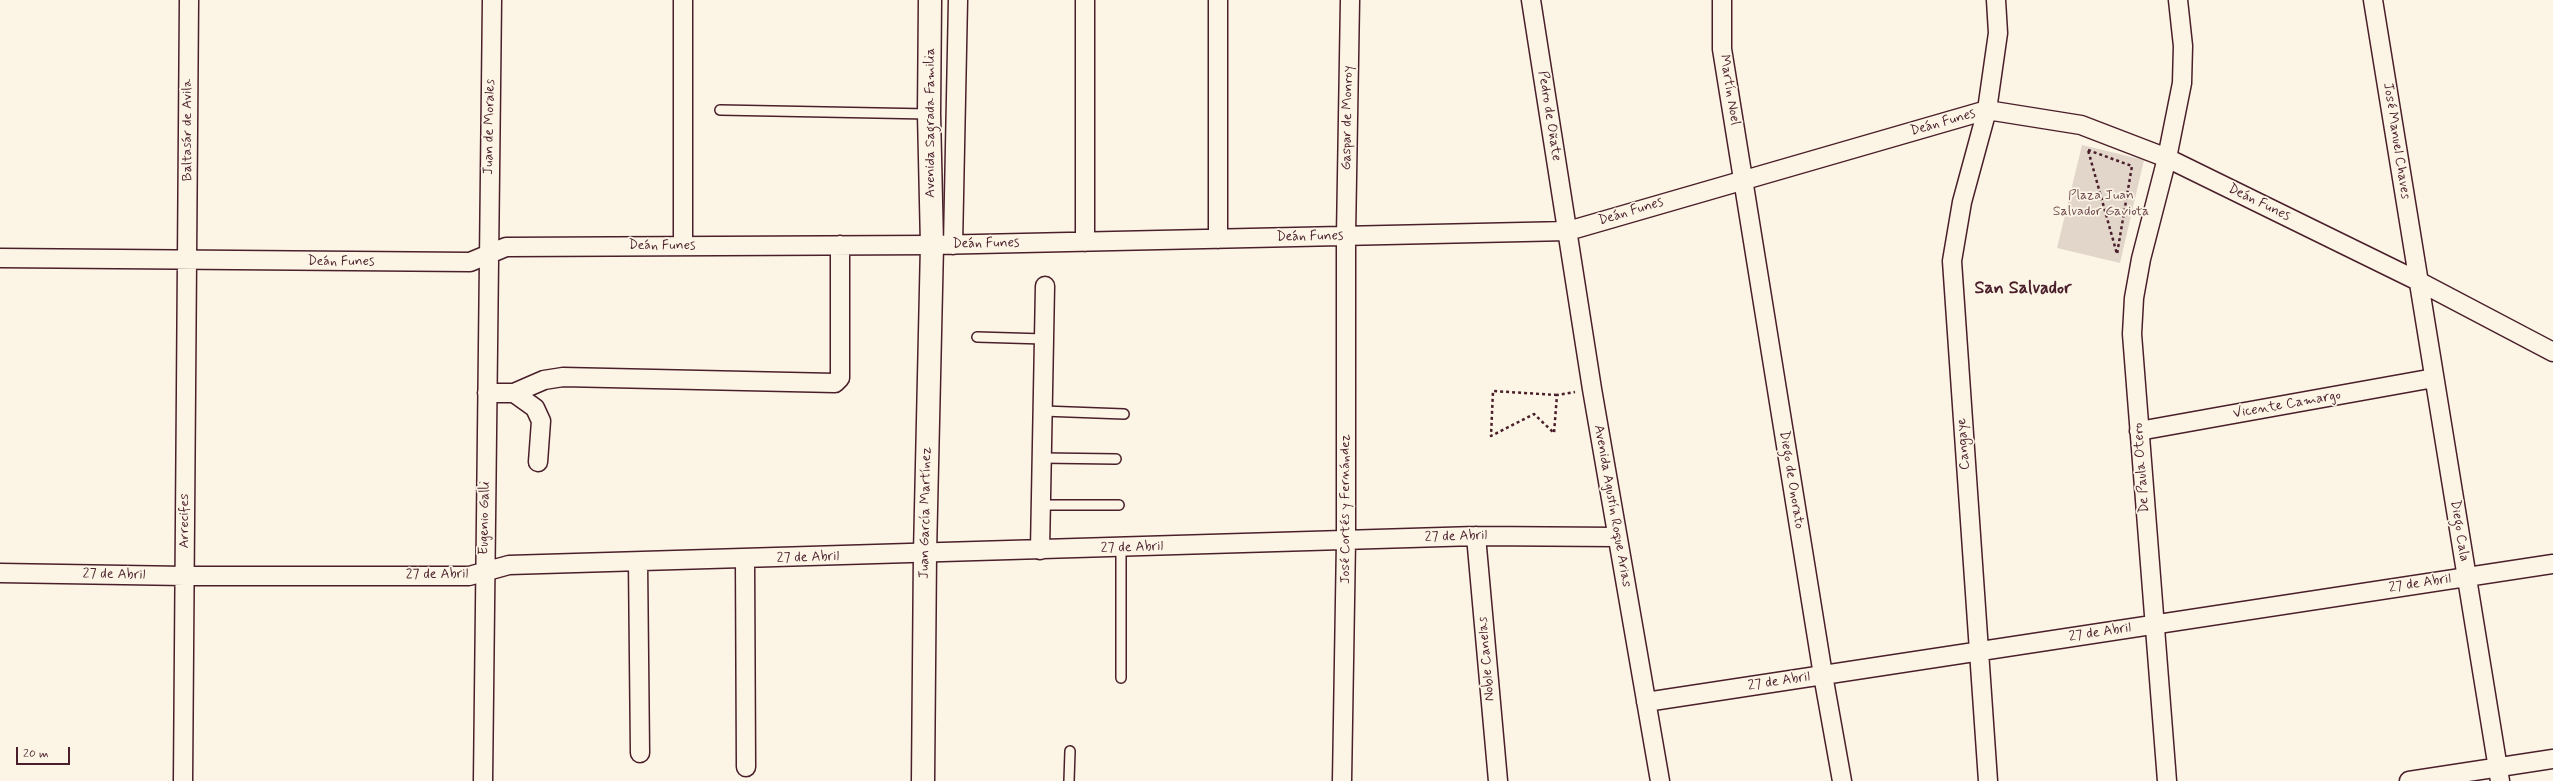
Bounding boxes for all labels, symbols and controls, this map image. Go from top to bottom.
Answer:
street label: Avenida Sagrada Familia [923,48,939,198]
street label: Martín Noel [1715,54,1743,126]
street label: Gaspar de Monroy [1339,66,1357,170]
street label: Pedro de Oñate [1534,70,1564,162]
street label: Baltasár de Avila [180,79,196,181]
street label: Juan de Morales [481,79,499,175]
street label: José Manuel Chaves [2378,81,2414,201]
street label: Deán Funes [1908,106,1978,140]
street label: Deán Funes [2225,181,2293,225]
park label: Plaza Juan Salvador Gaviota [2053,188,2149,220]
street label: Deán Funes [1596,194,1666,230]
street label: Deán Funes [1276,228,1344,246]
street label: Deán Funes [952,235,1020,253]
street label: Deán Funes [628,238,696,254]
street label: Deán Funes [307,254,375,270]
district label: San Salvador [1975,278,2071,300]
street label: Vicente Camargo [2232,387,2342,423]
street label: Cangaye [1954,418,1974,470]
street label: De Paula Otero [2130,422,2154,514]
street label: Avenida Agustín Roque Arias [1589,423,1635,589]
street label: Diego de Onorato [1775,430,1807,530]
street label: José Cortés y Fernández [1338,434,1354,584]
street label: Juan García Martínez [916,447,936,579]
street label: Eugenio Galli [476,481,494,555]
street label: Arrecifes [177,494,193,548]
street label: Diego Cala [2446,499,2472,563]
street label: 27 de Abril [1424,528,1488,546]
street label: 27 de Abril [1100,539,1164,557]
street label: 27 de Abril [776,549,840,567]
street label: 27 de Abril [83,566,145,584]
street label: 27 de Abril [406,566,468,584]
street label: 27 de Abril [2388,571,2452,597]
street label: Noble Canelas [1475,616,1499,702]
street label: 27 de Abril [2068,620,2132,646]
street label: 27 de Abril [1747,669,1811,695]
scale bar [18,739,72,765]
text: 20 m [23,746,49,762]

